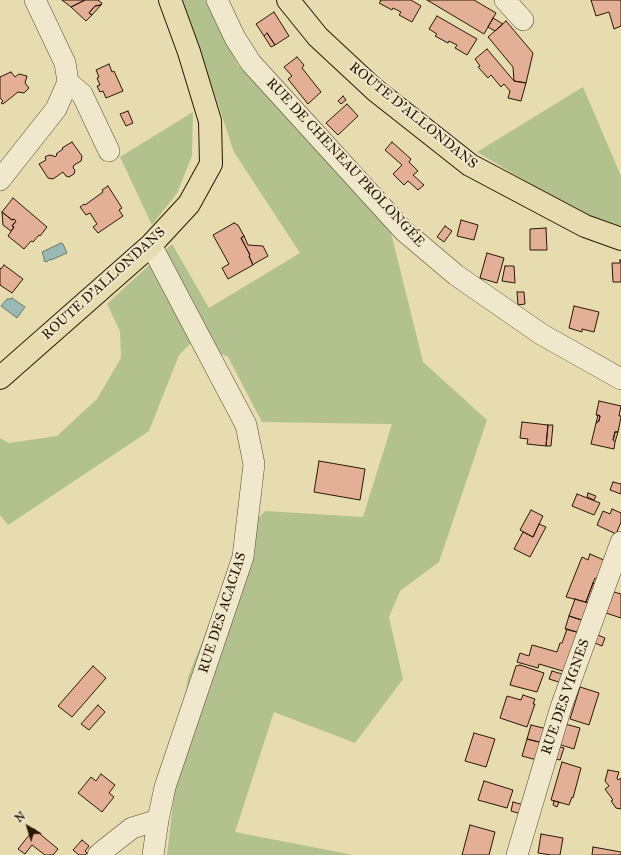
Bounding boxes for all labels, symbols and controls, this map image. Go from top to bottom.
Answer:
street label: ROUTE D'ALLONDANS [345,59,481,173]
street label: RUE DE CHENEAU PROLONGÉE [262,75,428,251]
street label: ROUTE D'ALLONDANS [39,224,169,344]
street label: RUE DES ACACIAS [196,550,250,676]
street label: RUE DES VIGNES [538,637,594,757]
north arrow [8,807,48,847]
text: N [13,809,28,825]

